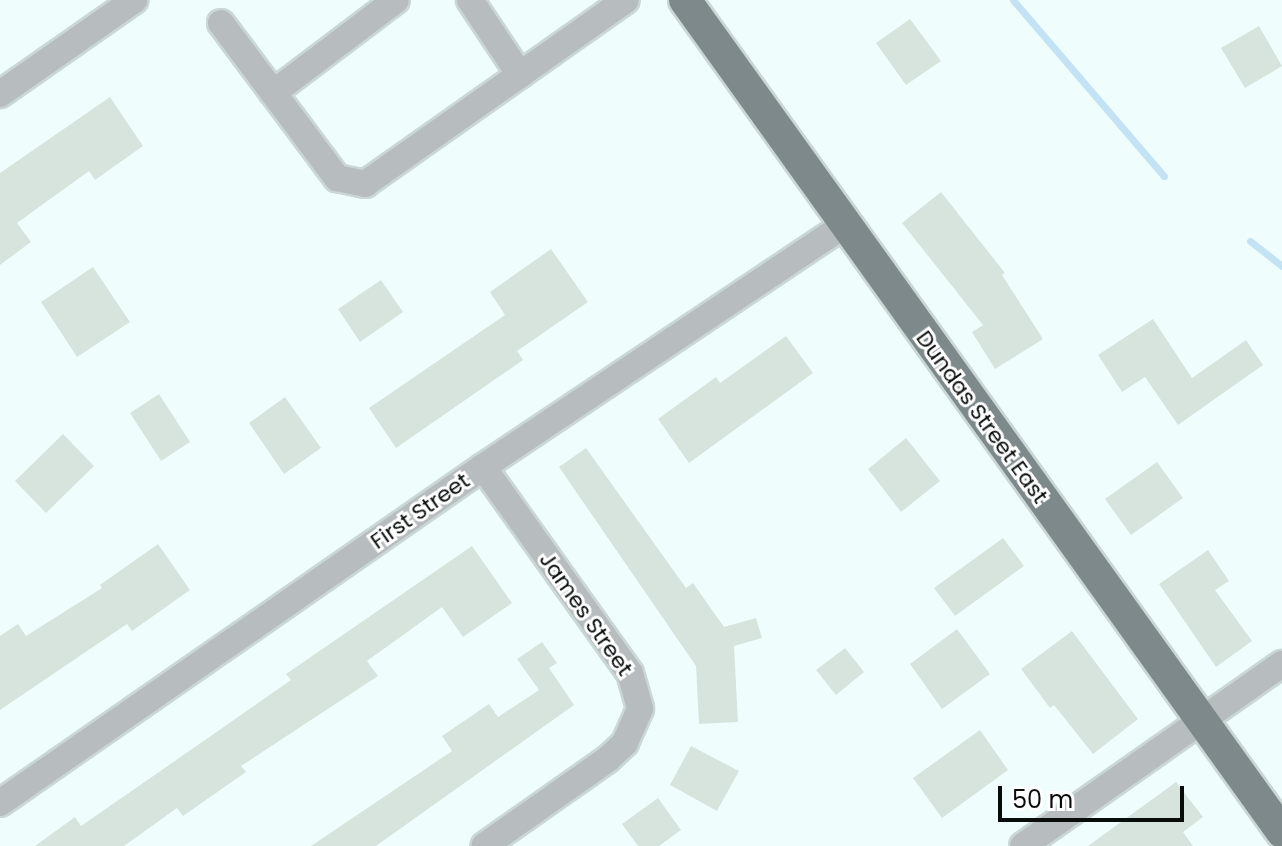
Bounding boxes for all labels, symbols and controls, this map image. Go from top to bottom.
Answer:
street label: Dundas Street East [911,326,1053,508]
street label: First Street [366,467,474,555]
street label: James Street [534,547,638,681]
scale bar [1002,770,1188,820]
text: 50 m [1012,783,1073,816]

